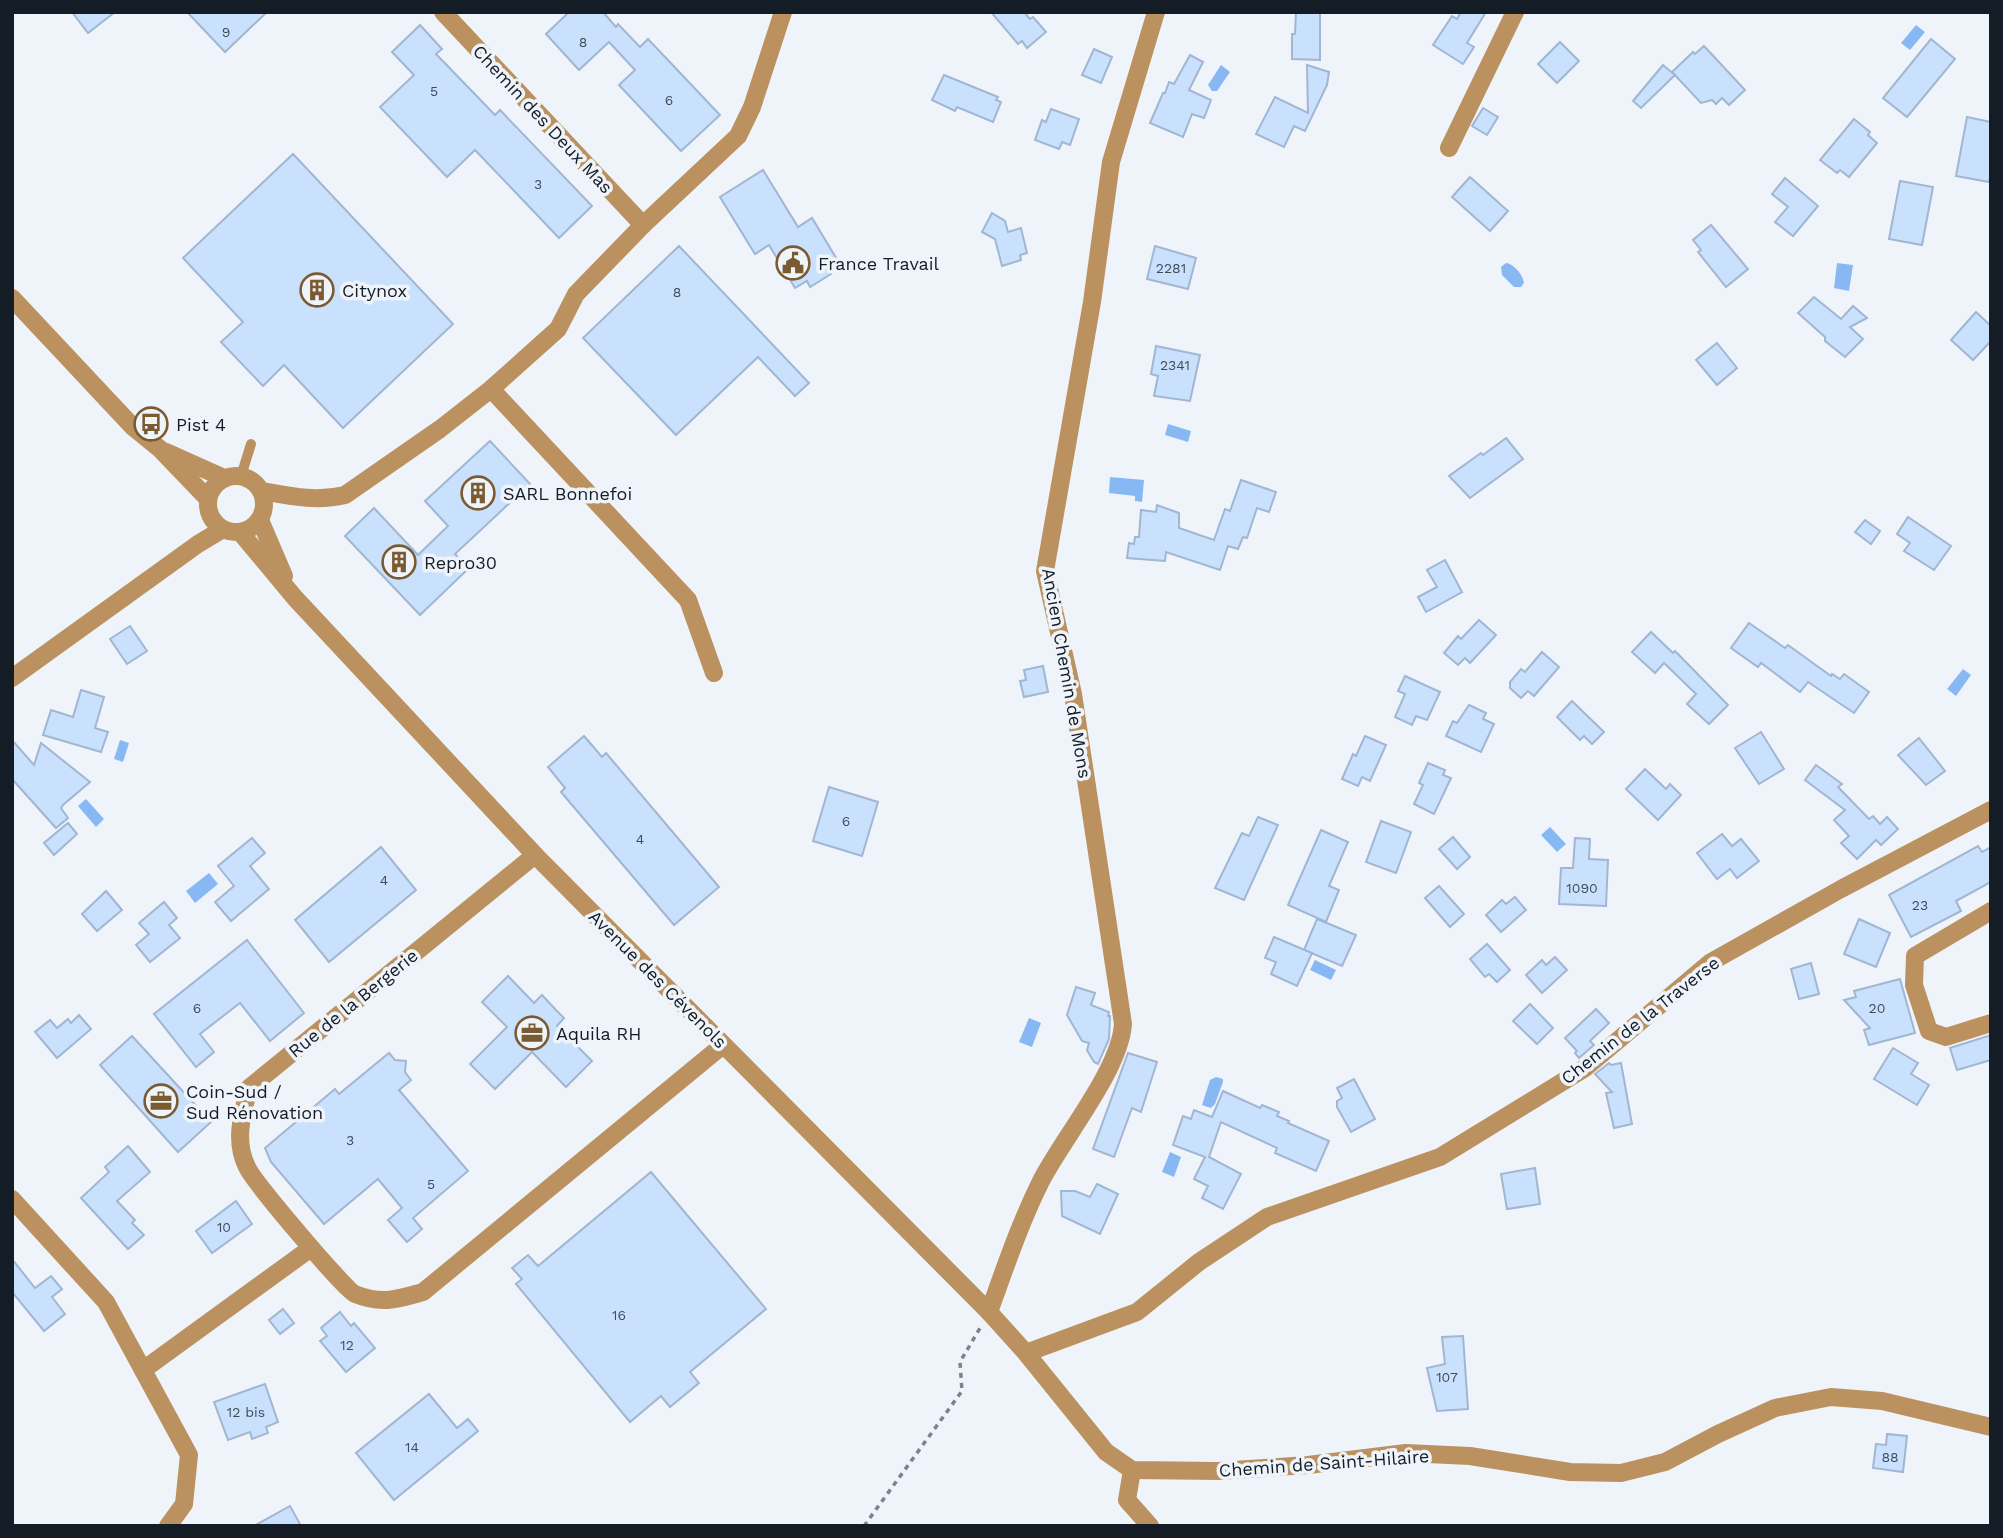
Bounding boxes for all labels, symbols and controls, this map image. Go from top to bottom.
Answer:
house number: 9 [222,24,230,40]
house number: 8 [579,34,587,50]
street label: Chemin des Deux Mas [469,40,617,198]
house number: 5 [430,83,438,99]
house number: 6 [665,92,673,108]
house number: 3 [534,176,542,192]
public building icon: France Travail [774,244,812,282]
place label: France Travail [818,253,939,274]
house number: 2281 [1156,260,1186,276]
building icon: Citynox [298,271,336,309]
place label: Citynox [342,280,407,301]
house number: 8 [673,284,681,300]
house number: 2341 [1160,357,1190,373]
bus stop icon: Pist 4 [132,405,170,443]
place label: Pist 4 [176,414,226,435]
building icon: SARL Bonnefoi [459,474,497,512]
place label: SARL Bonnefoi [503,483,632,504]
building icon: Repro30 [380,543,418,581]
place label: Repro30 [424,552,497,573]
street label: Ancien Chemin de Mons [1038,566,1096,780]
house number: 6 [842,813,850,829]
house number: 4 [636,831,644,847]
house number: 4 [380,872,388,888]
house number: 1090 [1566,880,1598,896]
house number: 23 [1912,897,1928,913]
street label: Avenue des Cévenols [585,906,731,1052]
street label: Rue de la Bergerie [284,944,422,1062]
street label: Chemin de la Traverse [1557,952,1723,1088]
house number: 6 [193,1000,201,1016]
house number: 20 [1869,1000,1885,1016]
office icon: Aquila RH [513,1014,551,1052]
place label: Aquila RH [556,1023,642,1044]
place label: Coin-Sud / Sud Rénovation [186,1081,323,1123]
office icon: Coin-Sud / Sud Rénovation [142,1082,180,1120]
house number: 3 [346,1132,354,1148]
house number: 5 [427,1176,435,1192]
house number: 10 [217,1219,231,1235]
house number: 16 [612,1307,626,1323]
house number: 12 [340,1337,354,1353]
house number: 107 [1436,1369,1458,1385]
house number: 12 bis [227,1404,265,1420]
house number: 14 [405,1439,419,1455]
street label: Chemin de Saint-Hilaire [1218,1445,1430,1481]
house number: 88 [1881,1449,1899,1465]

